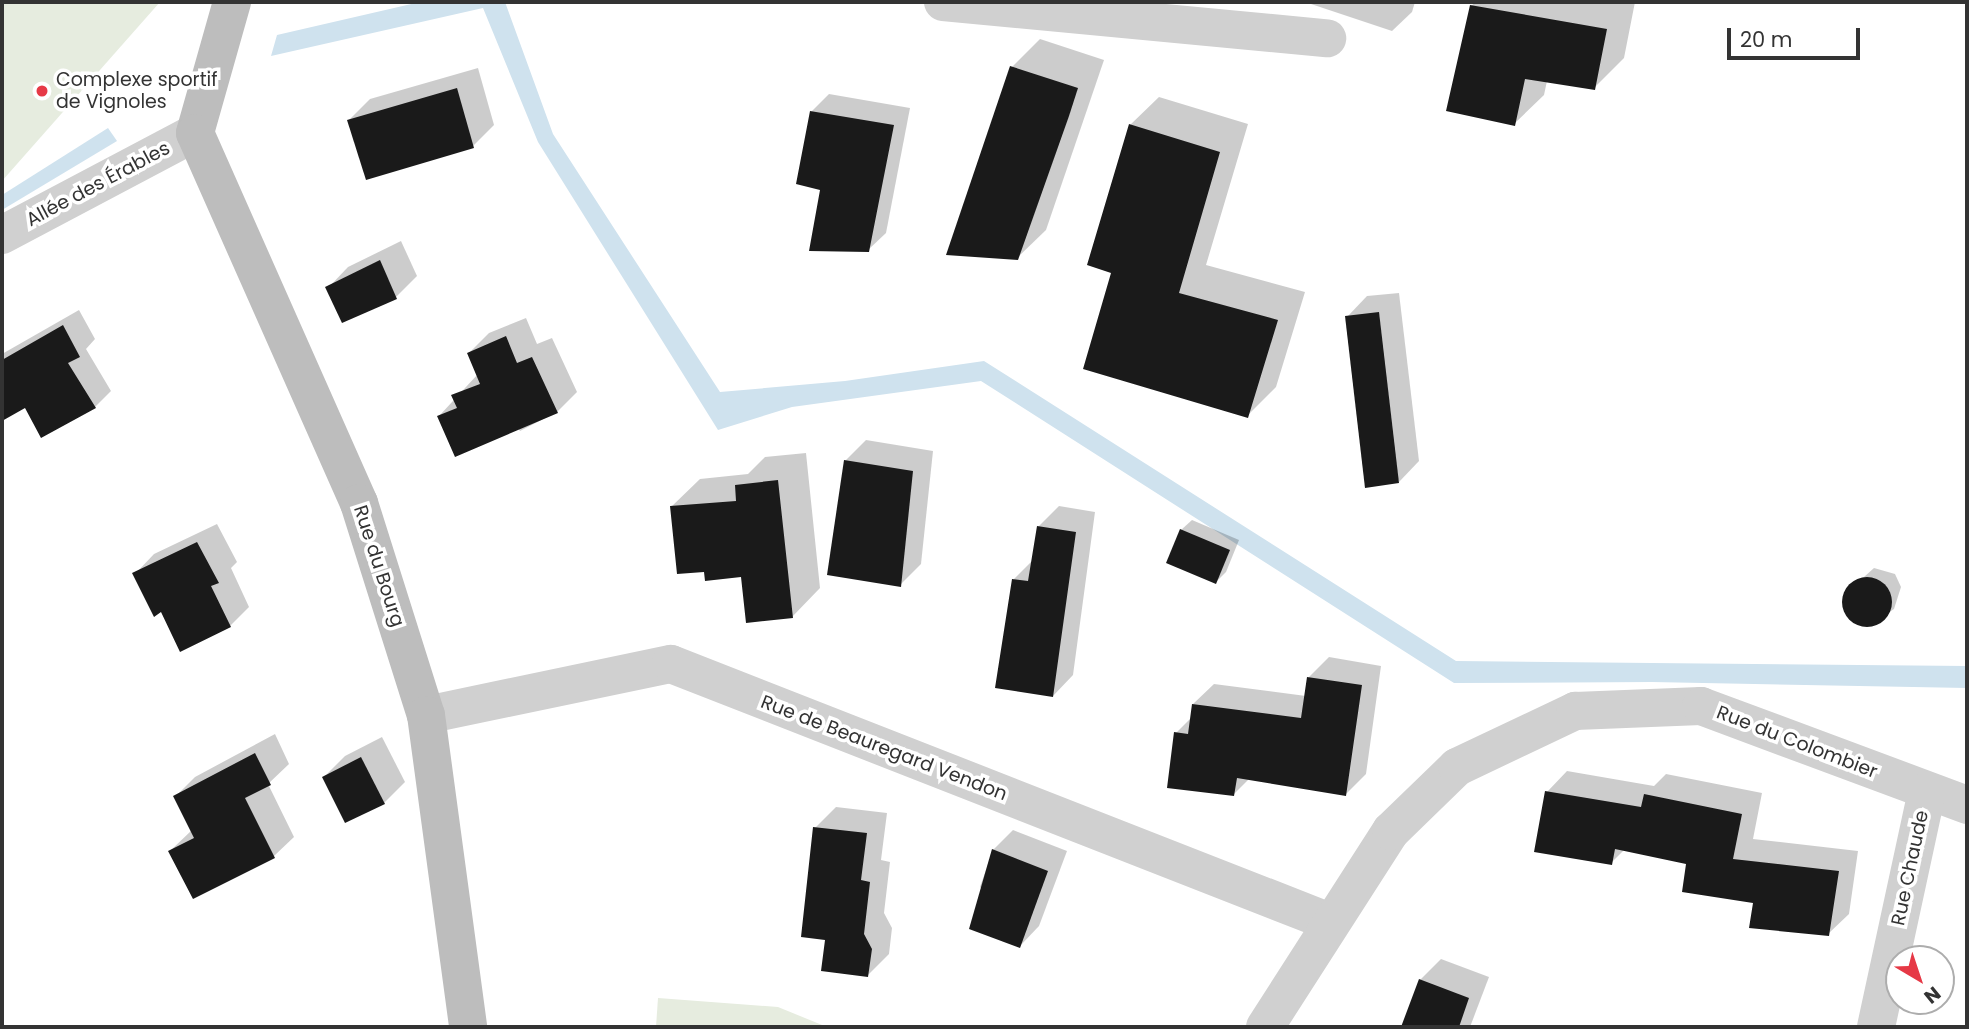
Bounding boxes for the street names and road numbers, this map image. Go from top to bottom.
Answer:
street label: Allée des Érables [22,137,174,231]
street label: Rue du Bourg [349,502,409,630]
street label: Rue de Beauregard Vendon [758,690,1010,806]
street label: Rue du Colombier [1713,701,1881,783]
street label: Rue Chaude [1887,808,1933,928]

